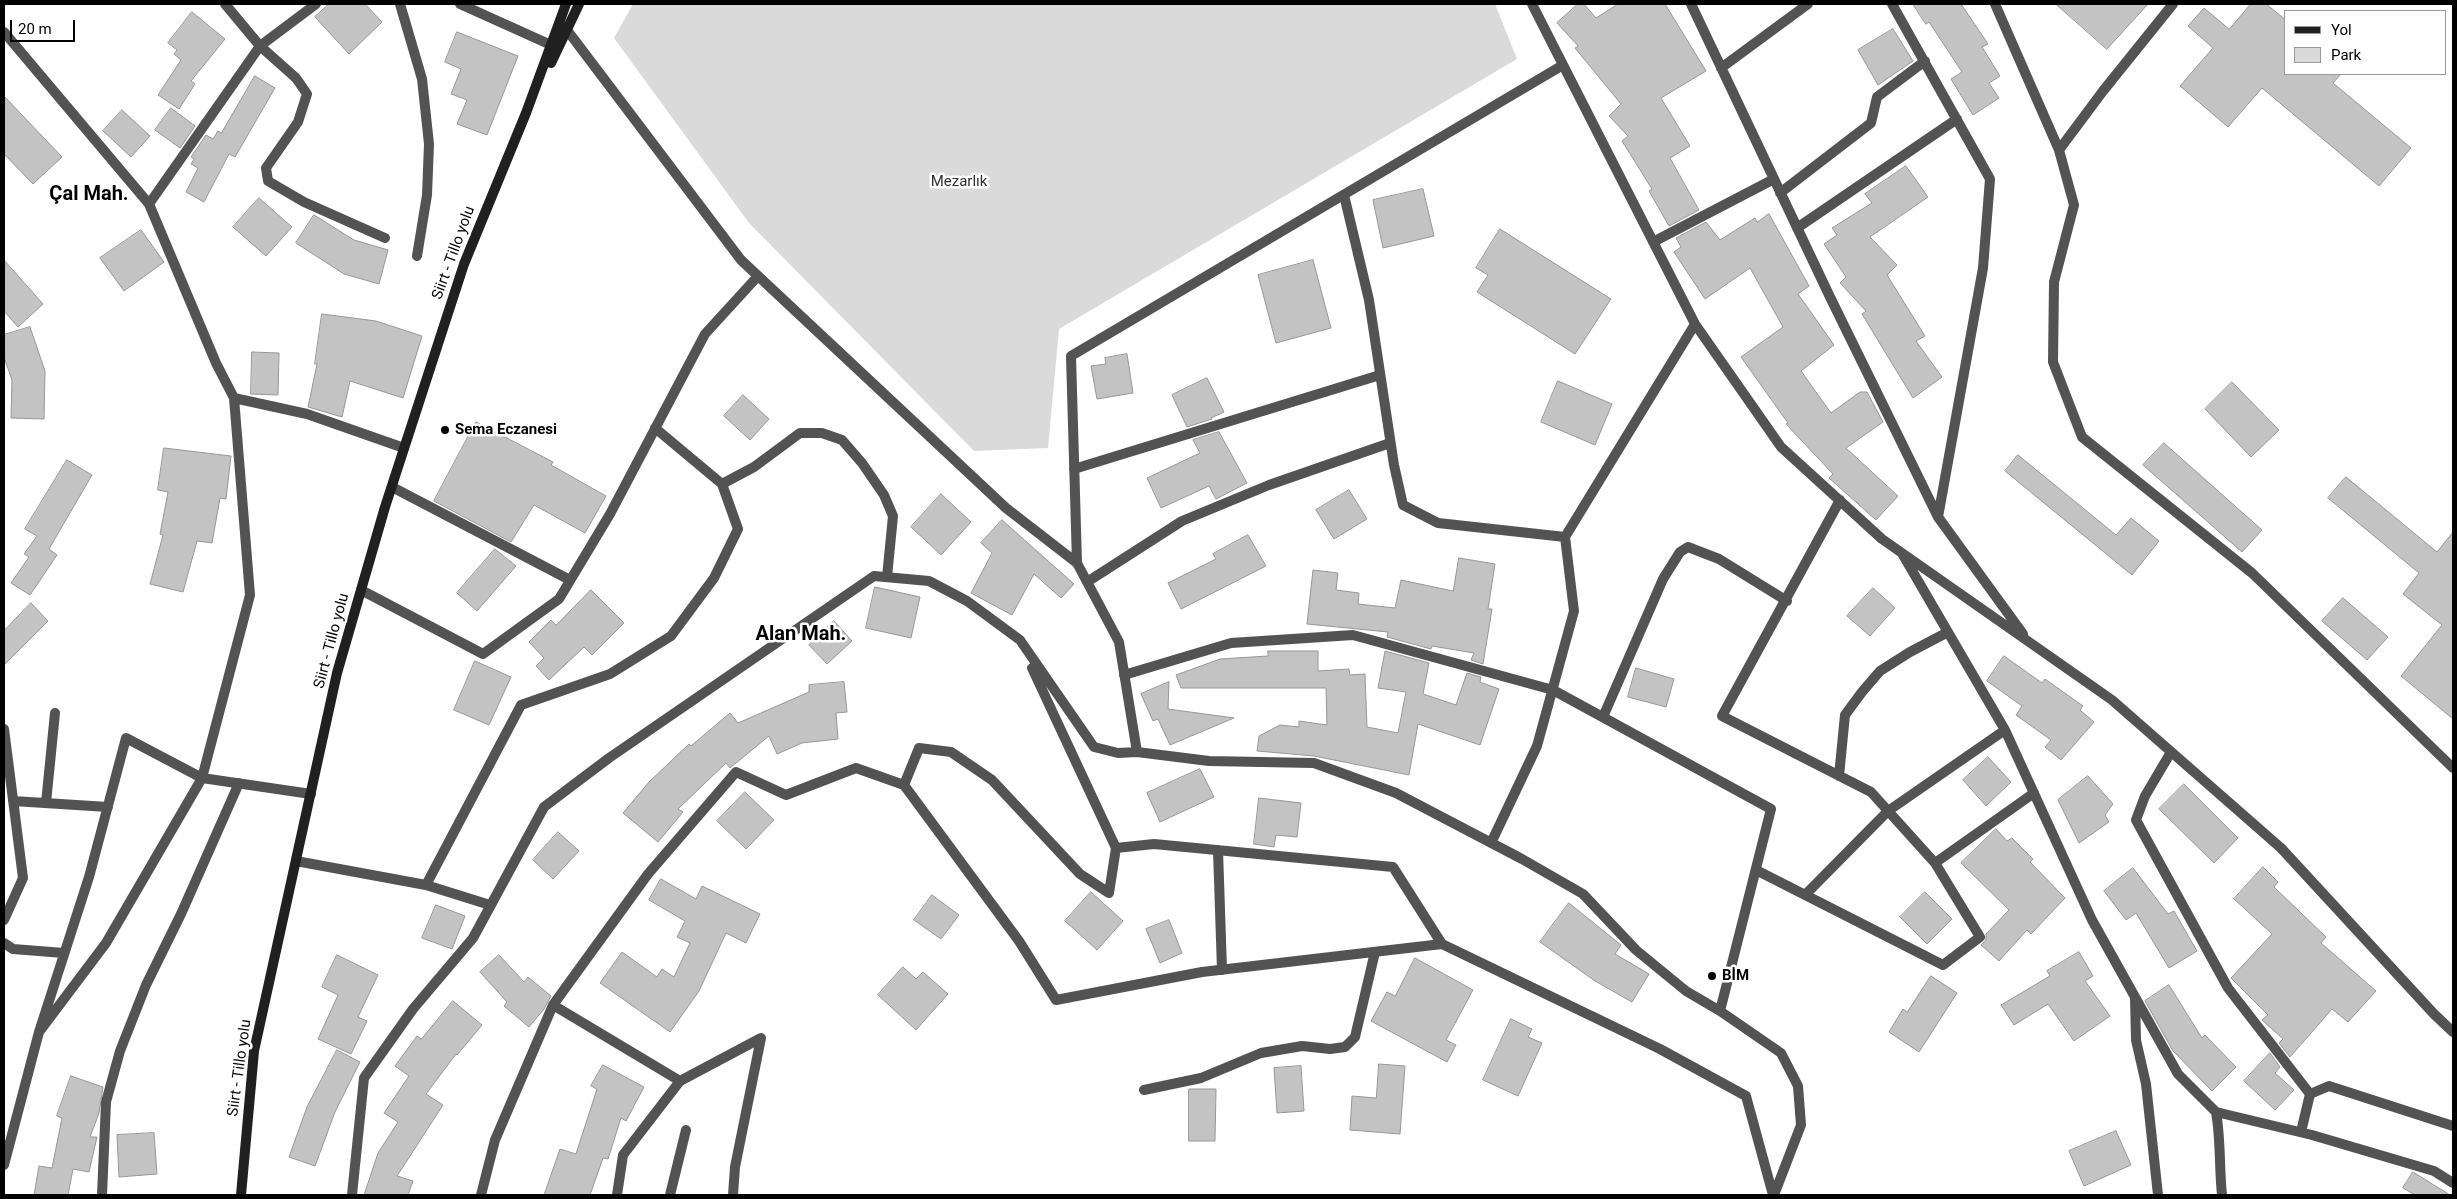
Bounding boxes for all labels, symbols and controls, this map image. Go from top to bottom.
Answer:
scale bar [12,10,78,42]
legend [2284,10,2447,75]
text: 20 m [18,20,52,38]
text: Yol [2331,21,2352,39]
text: Park [2331,46,2361,64]
park label: Mezarlık [931,173,987,191]
district label: Çal Mah. [49,183,129,207]
street label: Siirt - Tillo yolu [429,204,479,302]
place label: Sema Eczanesi [455,421,557,439]
marker: Sema Eczanesi [439,424,451,436]
street label: Siirt - Tillo yolu [311,591,353,691]
district label: Alan Mah. [756,623,846,647]
place label: BİM [1722,967,1749,985]
marker: BİM [1706,970,1718,982]
street label: Siirt - Tillo yolu [224,1018,256,1118]

